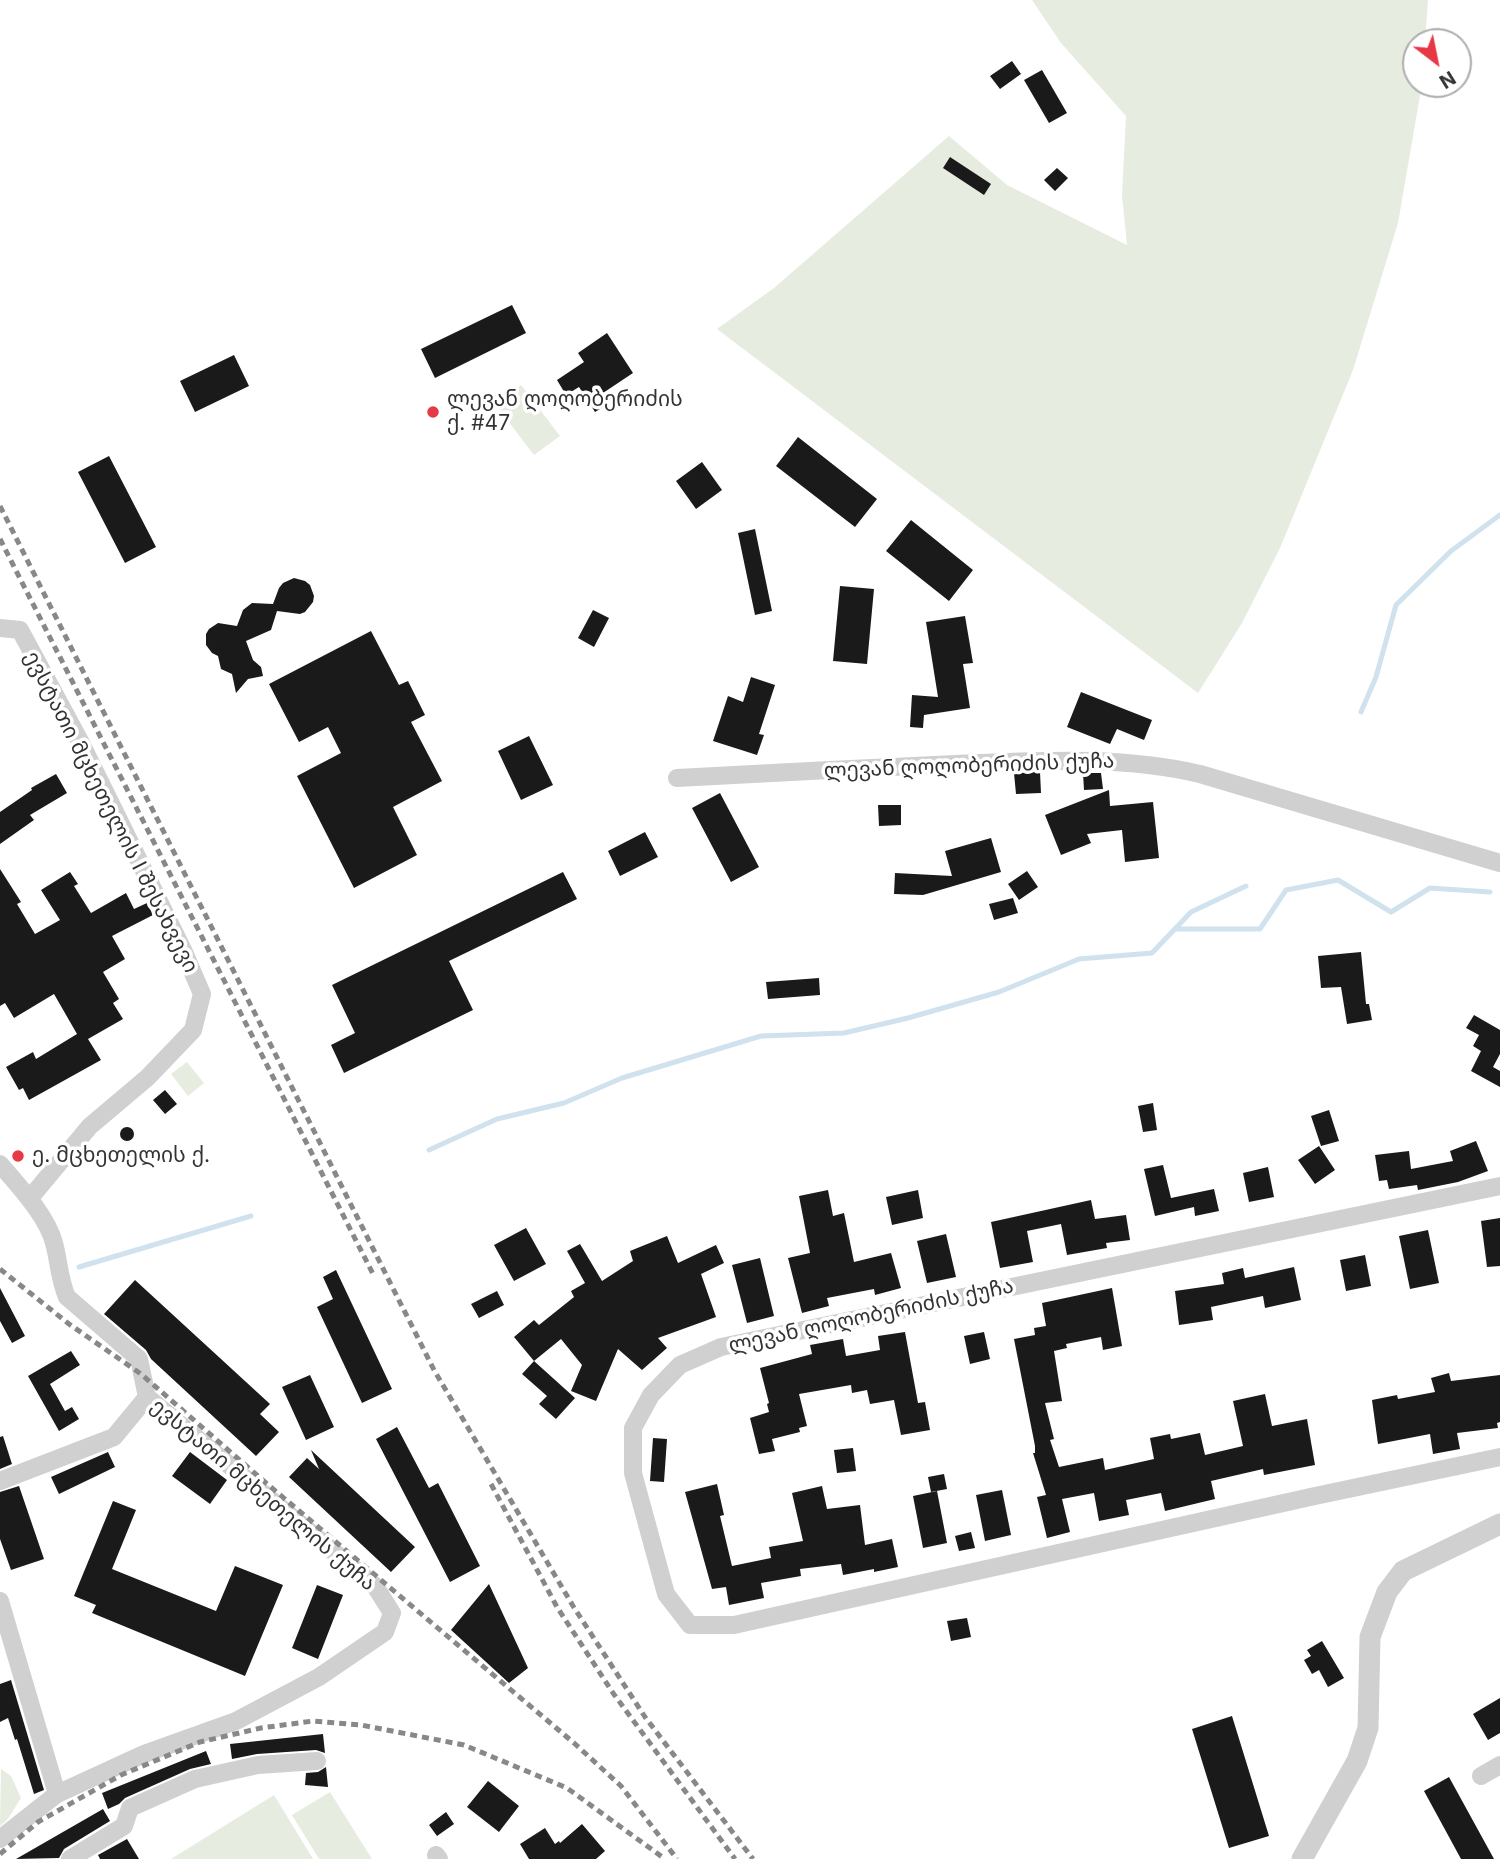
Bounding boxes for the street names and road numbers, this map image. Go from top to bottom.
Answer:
street label: ევსტათი მცხეთელის I შესახვევი [19,647,203,977]
street label: ლევან ღოღობერიძის ქუჩა [823,748,1115,784]
street label: ლევან ღოღობერიძის ქუჩა [726,1273,1016,1359]
street label: ევსტათი მცხეთელის ქუჩა [146,1394,380,1596]

